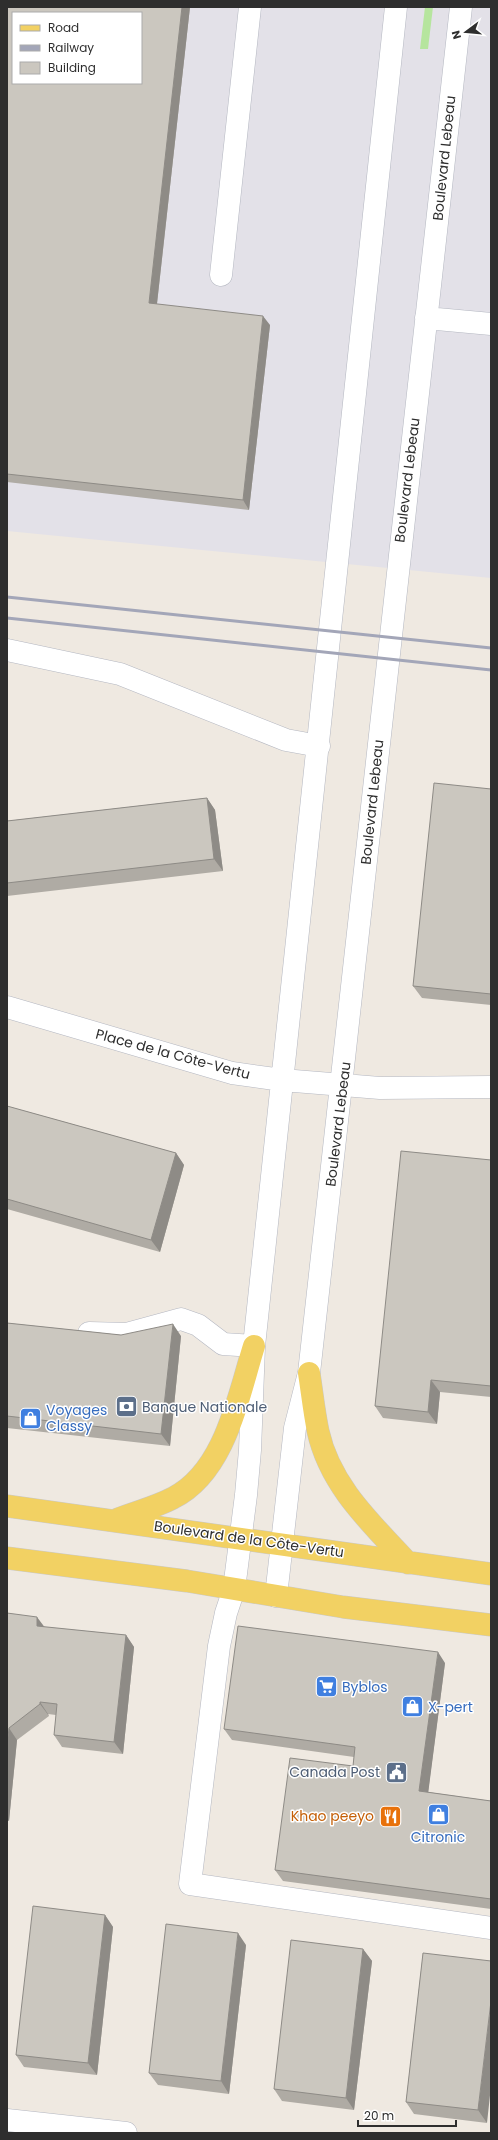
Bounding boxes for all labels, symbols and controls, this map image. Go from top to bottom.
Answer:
legend [12,12,142,84]
north arrow [446,12,486,52]
text: Road [48,19,79,36]
text: N [448,29,465,41]
text: Railway [48,39,94,56]
text: Building [48,59,96,76]
street label: Boulevard Lebeau [427,94,461,222]
street label: Boulevard Lebeau [389,416,425,544]
street label: Boulevard Lebeau [355,738,389,866]
street label: Place de la Côte-Vertu [94,1024,252,1084]
street label: Boulevard Lebeau [320,1060,356,1188]
bank icon: Banque Nationale [114,1394,140,1420]
place label: Banque Nationale [142,1397,268,1417]
place label: Voyages Classy [46,1400,107,1436]
shop icon: Voyages Classy [17,1405,43,1431]
street label: Boulevard de la Côte-Vertu [153,1516,345,1562]
supermarket icon: Byblos [313,1674,339,1700]
place label: Byblos [342,1677,388,1697]
shop icon: X-pert [400,1694,426,1720]
place label: X-pert [428,1697,473,1717]
public building icon: Canada Post [383,1759,409,1785]
place label: Canada Post [289,1762,380,1782]
shop icon: Citronic [425,1802,451,1828]
restaurant icon: Khao peeyo [377,1803,403,1829]
place label: Khao peeyo [291,1806,374,1826]
place label: Citronic [411,1827,465,1847]
scale bar [358,2102,456,2128]
text: 20 m [364,2107,394,2124]

